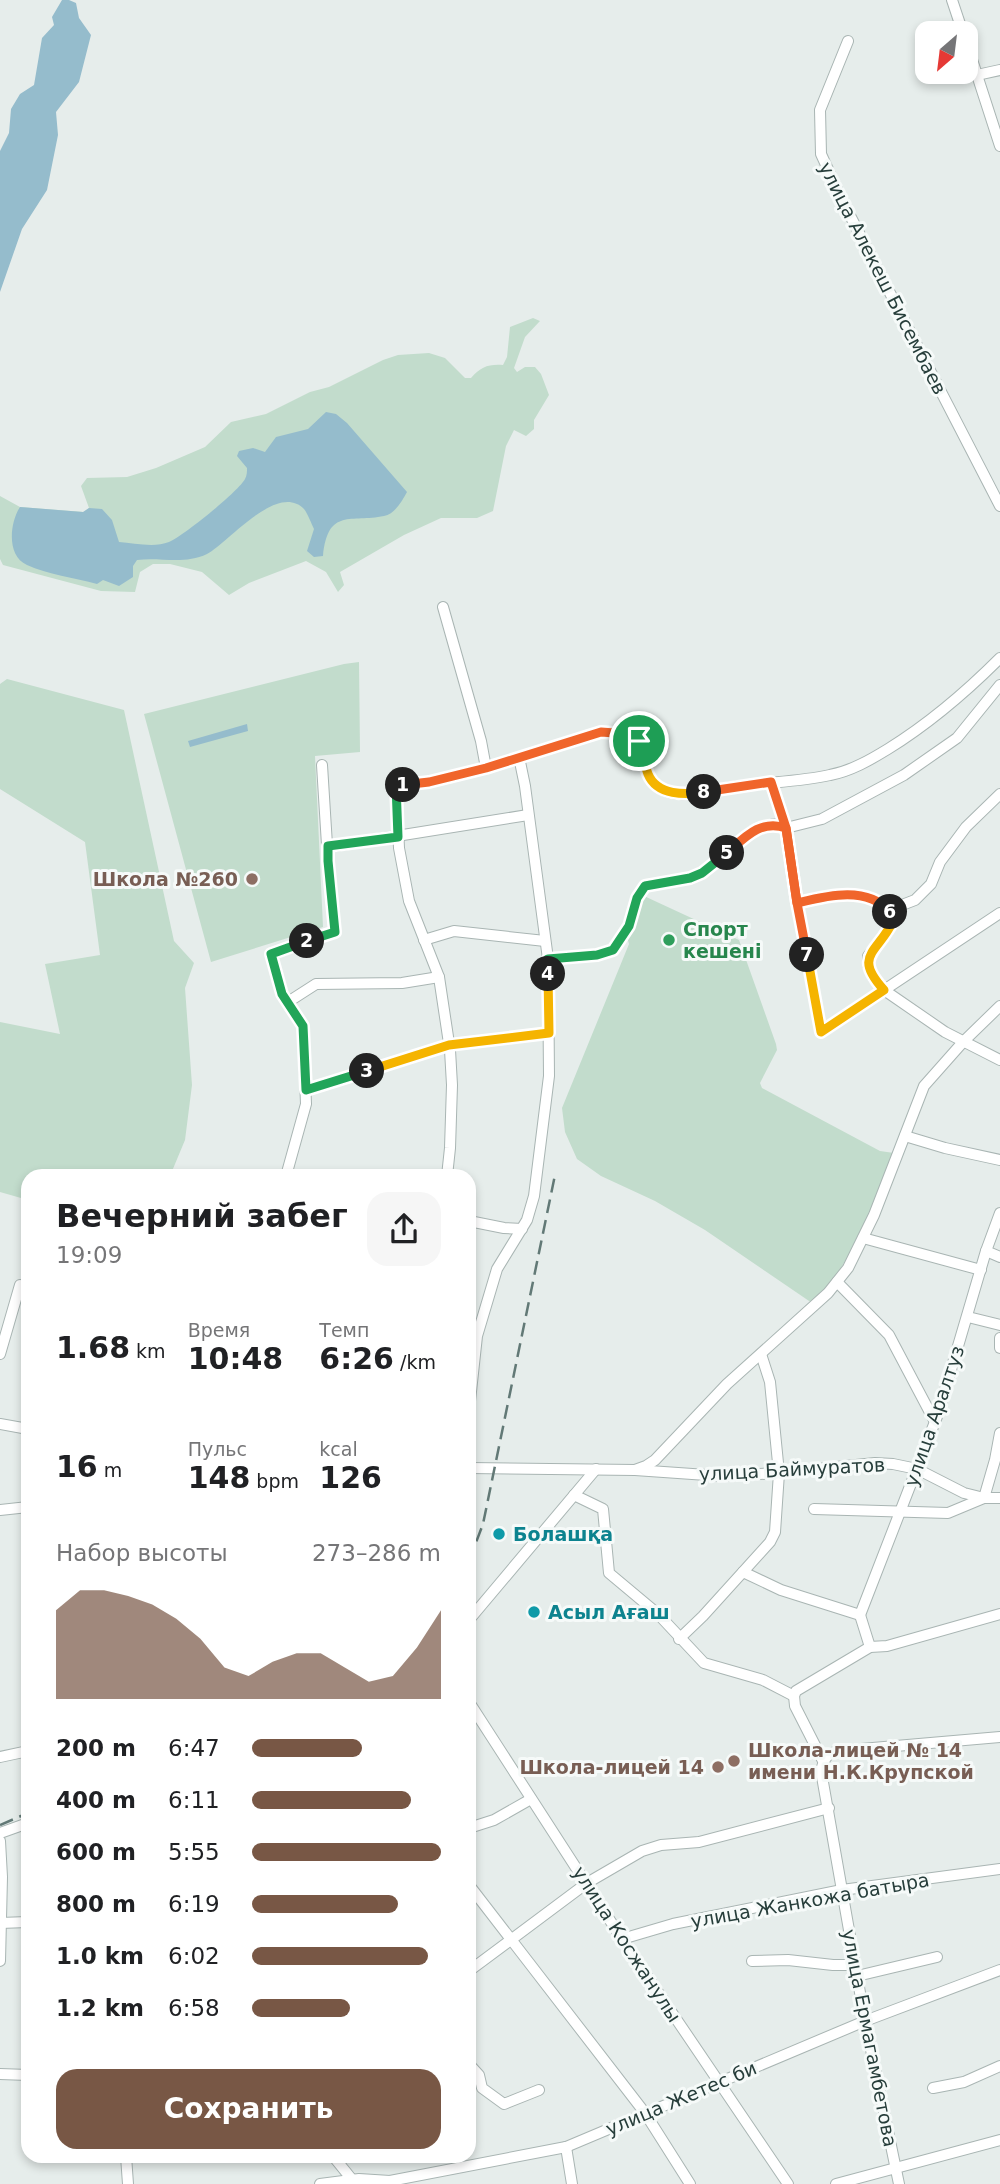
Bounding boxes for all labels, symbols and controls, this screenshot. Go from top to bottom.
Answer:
north arrow [915,21,978,84]
map controls [915,21,978,84]
street label: улица Алекеш Бисембаев [815,158,951,398]
pin [609,711,669,771]
icon: arrive [620,722,658,760]
pin: 1 [386,768,420,802]
text: 1 [396,773,409,795]
pin: 8 [686,774,722,810]
text: 8 [697,780,710,802]
pin: 5 [710,836,744,870]
text: 5 [720,841,733,863]
place label: Школа №260 [93,868,238,890]
marker: Школа №260 [244,871,260,887]
pin: 6 [872,894,908,930]
text: 6 [883,900,896,922]
place label: Спорт кешені [683,918,762,962]
pin: 2 [290,923,324,958]
text: 2 [300,929,313,951]
marker: Спорт кешені [661,932,677,948]
pin: 7 [790,937,824,972]
text: 7 [800,943,813,965]
pin: 4 [530,956,566,992]
text: 4 [541,962,554,984]
pin: 3 [350,1054,384,1088]
text: 3 [360,1059,373,1081]
button: share [367,1192,441,1266]
text: Вечерний забег [56,1197,348,1235]
text: 19:09 [56,1242,122,1268]
text: Время [188,1319,250,1341]
text: Темп [319,1319,369,1341]
text: 1.68 [56,1330,130,1365]
text: km [130,1340,166,1362]
text: 10:48 [188,1341,283,1376]
text: 6:26 [319,1341,394,1376]
street label: улица Аралтуз [900,1343,968,1489]
text: /km [394,1351,436,1373]
text: Пульс [188,1438,247,1460]
text: kcal [319,1438,358,1460]
text: 16 [56,1449,98,1484]
street label: улица Баймуратов [698,1453,886,1485]
text: m [98,1459,122,1481]
text: 148 [188,1460,250,1495]
text: 126 [319,1460,382,1495]
text: bpm [250,1470,299,1492]
place label: Болашқа [513,1523,613,1545]
marker: Болашқа [491,1526,507,1542]
text: Набор высоты [56,1540,228,1566]
text: 273–286 m [312,1540,441,1566]
place label: Асыл Ағаш [548,1601,670,1623]
marker: Асыл Ағаш [526,1604,542,1620]
text: 200 m [56,1735,136,1761]
text: 6:47 [168,1735,220,1761]
place label: Школа-лицей № 14 имени Н.К.Крупской [748,1739,974,1783]
marker: Школа-лицей № 14 имени Н.К.Крупской [726,1753,742,1769]
place label: Школа-лицей 14 [519,1756,704,1778]
marker: Школа-лицей 14 [710,1759,726,1775]
text: 400 m [56,1787,136,1813]
text: 6:11 [168,1787,220,1813]
text: 600 m [56,1839,136,1865]
text: 5:55 [168,1839,220,1865]
street label: улица Косжанулы [568,1862,686,2026]
street label: улица Жанкожа батыра [689,1868,931,1932]
text: 800 m [56,1891,136,1917]
text: 6:19 [168,1891,220,1917]
street label: улица Ермагамбетова [838,1927,902,2149]
text: 1.0 km [56,1943,144,1969]
text: 6:02 [168,1943,220,1969]
text: 1.2 km [56,1995,144,2021]
text: 6:58 [168,1995,220,2021]
street label: улица Жетес би [602,2056,760,2140]
button: Сохранить [56,2069,441,2149]

